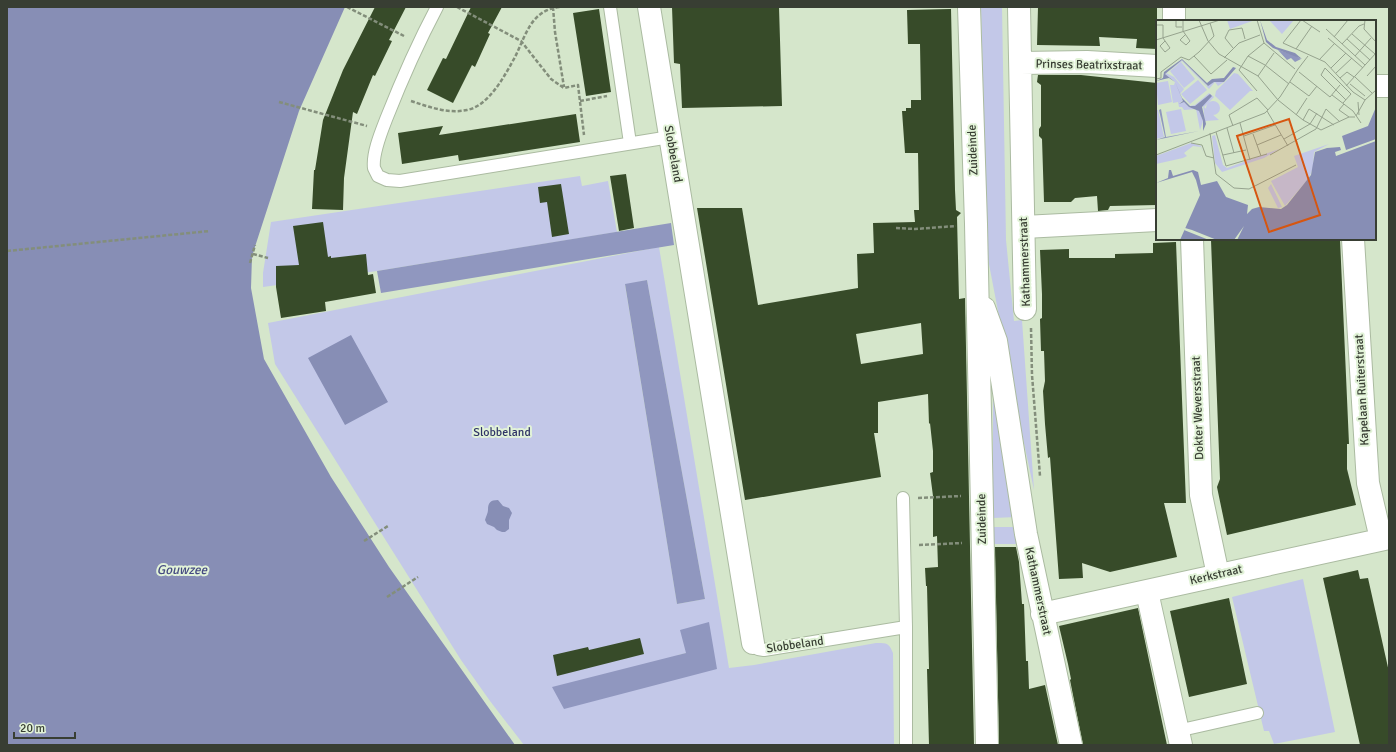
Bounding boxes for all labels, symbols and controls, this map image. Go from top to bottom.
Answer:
inset map [1156,20,1376,240]
street label: Prinses Beatrixstraat [1035,57,1143,73]
street label: Slobbeland [661,124,685,184]
street label: Zuideinde [965,124,981,176]
street label: Kathammerstraat [1016,217,1034,307]
street label: Kapelaan Ruiterstraat [1352,334,1372,446]
street label: Dokter Weversstraat [1189,356,1207,460]
park label: Slobbeland [473,425,531,440]
street label: Zuideinde [974,494,990,544]
street label: Kathammerstraat [1021,546,1055,636]
water label: Gouwzee [157,562,209,578]
street label: Kerkstraat [1188,562,1244,588]
street label: Slobbeland [765,634,825,656]
scale bar [14,714,75,740]
text: 20 m [20,721,45,736]

